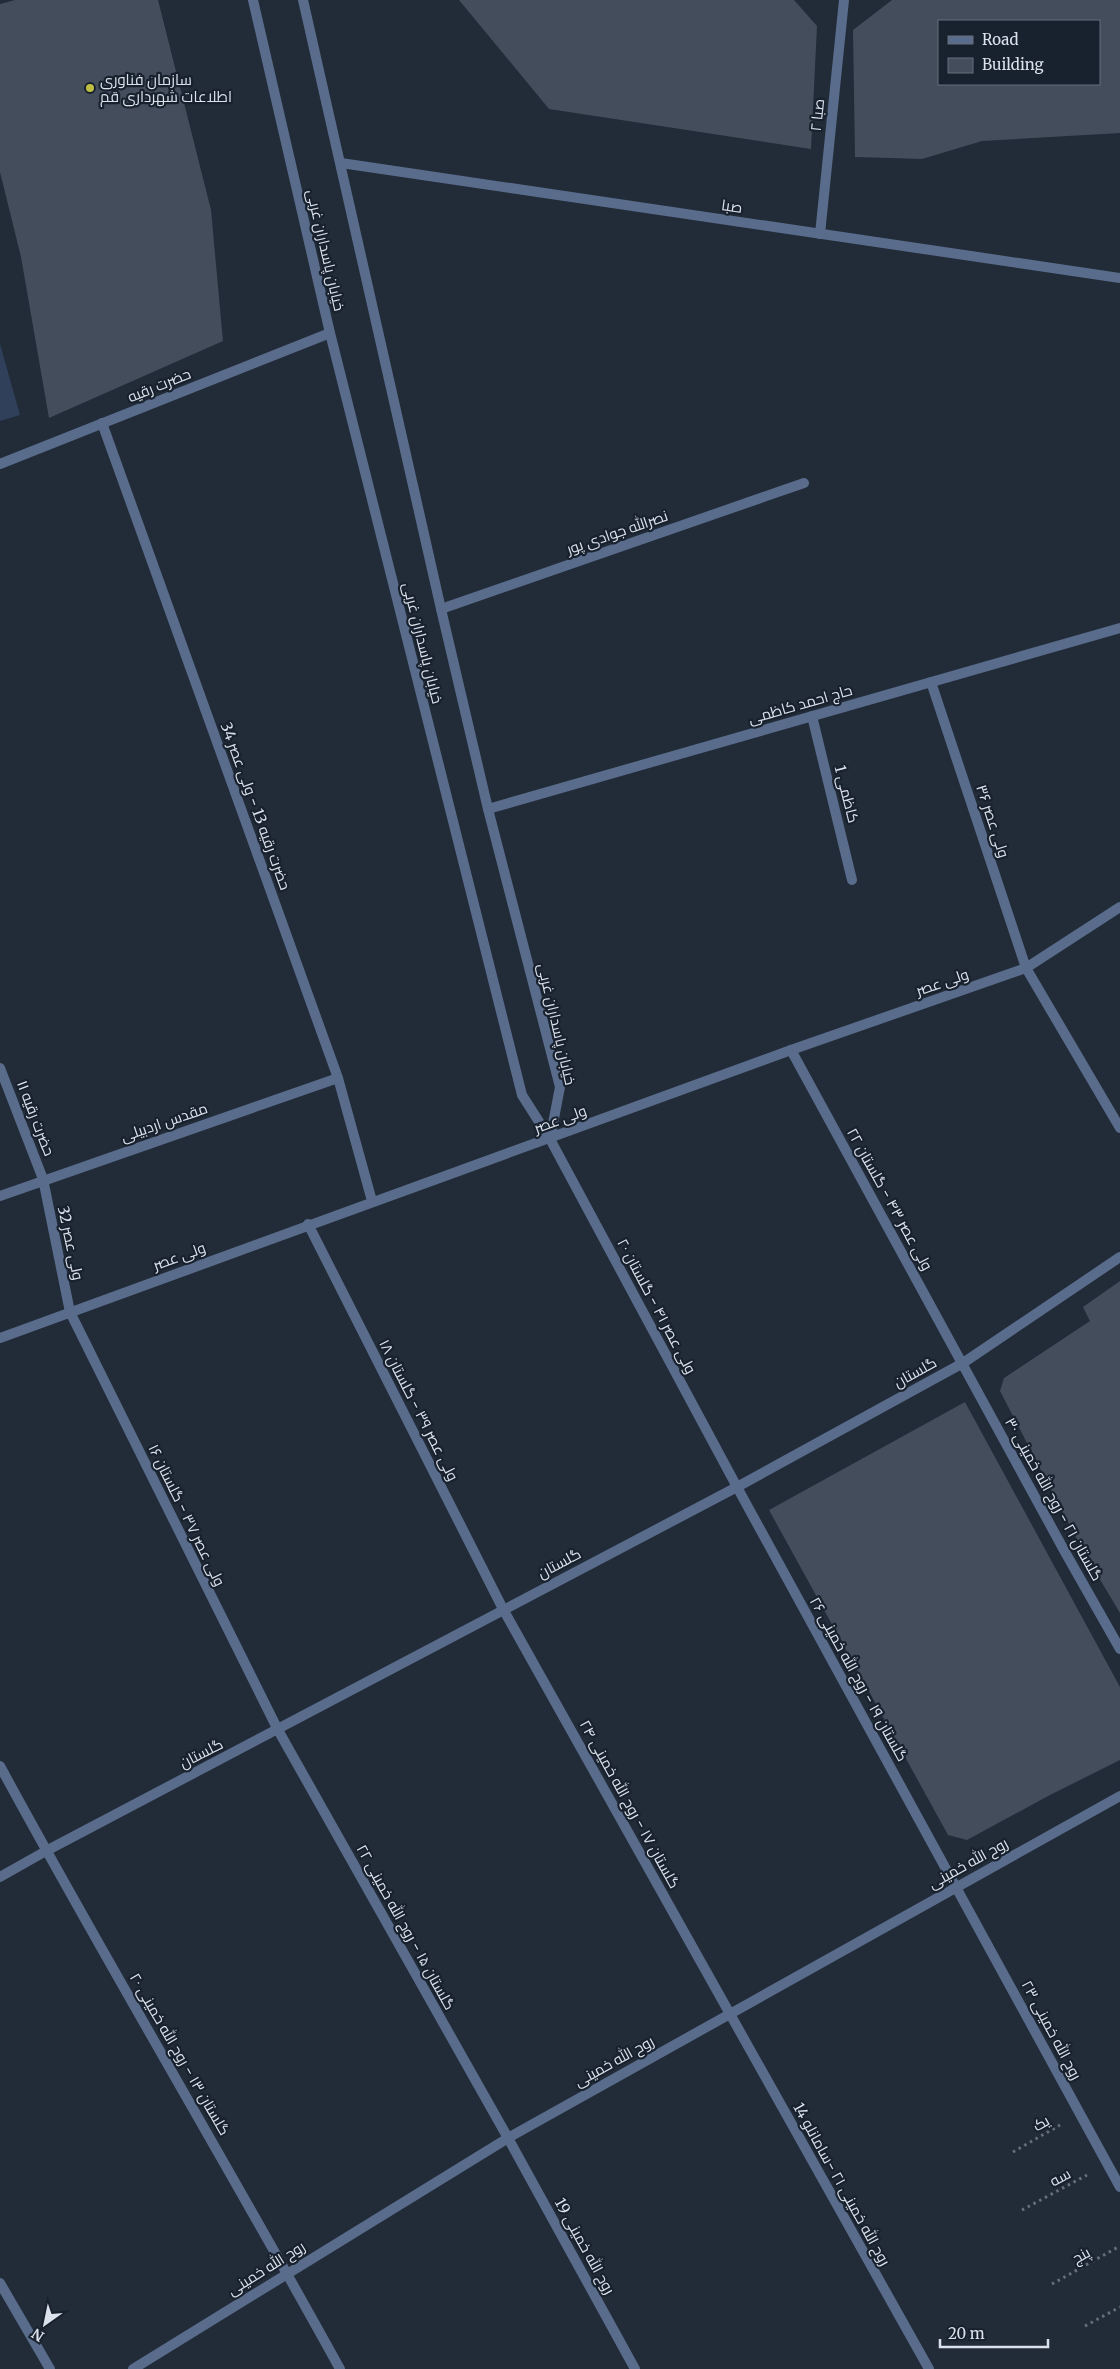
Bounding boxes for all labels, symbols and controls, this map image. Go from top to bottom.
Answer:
legend [938,20,1100,85]
text: Road [982,30,1018,49]
text: Building [982,55,1044,74]
place label: سازمان فناوری اطلاعات شهرداری قم [100,70,232,107]
marker: سازمان فناوری اطلاعات شهرداری قم [84,82,96,94]
street label: صبا ۲ [806,98,828,132]
street label: خیابان پاسداران غربی [302,187,349,313]
street label: صبا [720,195,744,217]
street label: حضرت رقیه [125,364,193,406]
street label: نصرالله جوادی پور [563,506,671,560]
street label: خیابان پاسداران غربی [398,580,447,706]
street label: حاج احمد کاظمی [746,680,855,730]
street label: حضرت رقیه 13 - ولی عصر 34 [216,720,295,893]
street label: کاظمی 1 [830,763,863,825]
street label: ولی عصر ۳۶ [971,782,1014,860]
street label: خیابان پاسداران غربی [533,961,580,1087]
street label: ولی عصر [912,964,971,1001]
street label: حضرت رقیه ۱۱ [13,1077,59,1159]
street label: مقدس اردبیلی [118,1098,210,1147]
street label: ولی عصر [530,1101,589,1139]
street label: ولی عصر ۴۳ - گلستان ۲۲ [842,1124,937,1274]
street label: ولی عصر 32 [53,1204,88,1282]
street label: ولی عصر ۴۱ - گلستان ۲۰ [612,1235,701,1377]
street label: ولی عصر [149,1238,208,1276]
street label: ولی عصر ۳۹ - گلستان ۱۸ [374,1336,463,1484]
street label: گلستان [890,1352,940,1392]
street label: گلستان ۲۱ - روح الله خمینی ۳۰ [999,1414,1107,1585]
street label: ولی عصر ۳۷ - گلستان ۱۶ [143,1441,230,1589]
street label: گلستان [534,1544,584,1583]
street label: گلستان ۱۹ - روح الله خمینی ۲۶ [804,1593,912,1766]
street label: گلستان ۱۷ - روح الله خمینی ۲۴ [574,1716,684,1892]
street label: گلستان [176,1734,226,1773]
street label: روح الله خمینی [925,1833,1012,1894]
street label: گلستان ۱۵ - روح الله خمینی ۲۲ [351,1841,459,2014]
street label: گلستان ۱۳ - روح الله خمینی ۲۰ [124,1970,234,2139]
street label: روح الله خمینی ۲۳ [1016,1977,1086,2084]
street label: روح الله خمینی [571,2031,658,2092]
street label: روح الله خمینی ۲۱ -سامانلو 14 [787,2099,895,2270]
street label: یک [1029,2111,1053,2135]
street label: سه [1046,2164,1074,2190]
street label: روح الله خمینی 19 [549,2195,619,2298]
street label: روح الله خمینی [224,2237,310,2301]
street label: پنج [1069,2242,1094,2269]
north arrow [20,2299,70,2349]
scale bar [940,2316,1048,2348]
text: N [28,2324,47,2345]
text: 20 m [948,2324,985,2343]

